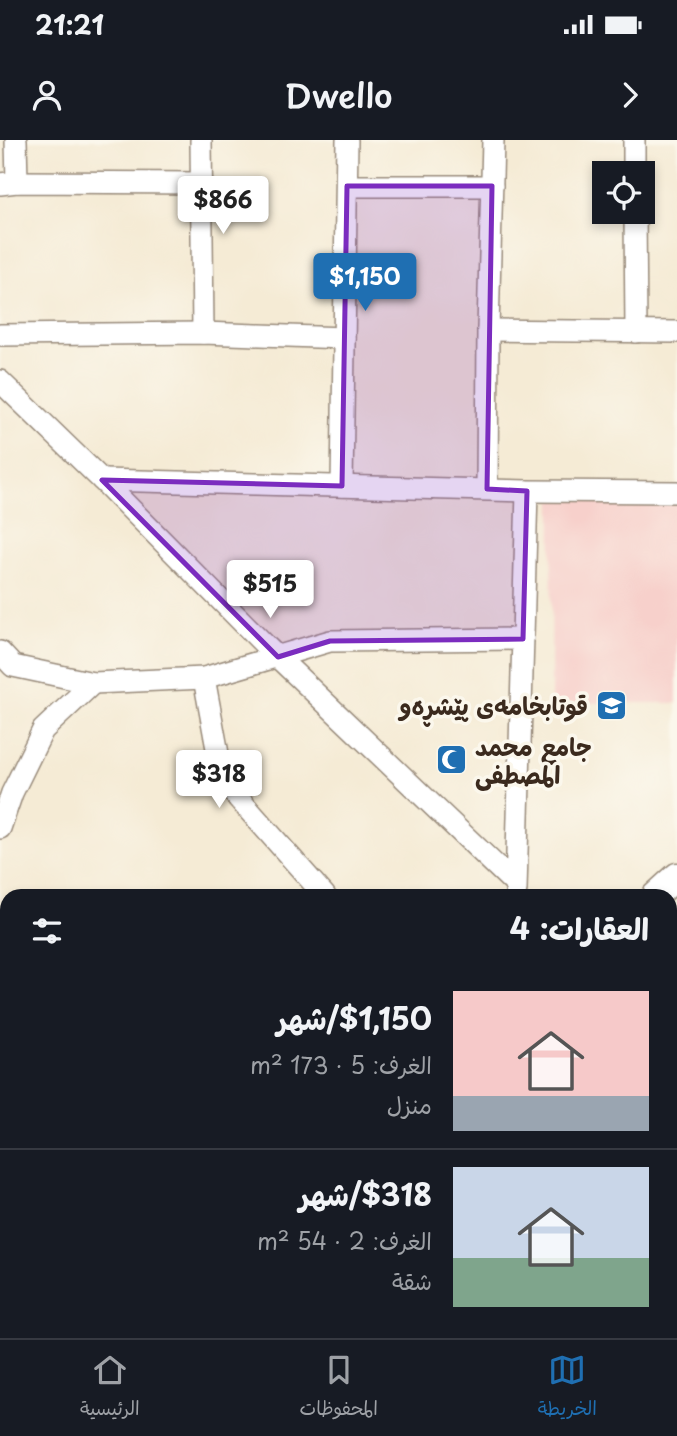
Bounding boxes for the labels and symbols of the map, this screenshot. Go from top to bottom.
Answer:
pin: $866 [182,176,264,236]
pin: $1,150 [308,254,422,313]
pin: $515 [229,560,311,620]
place label: قوتابخامەی پێشڕەو [397,687,588,727]
school or university icon: قوتابخامەی پێشڕەو [594,688,628,722]
place label: جامع محمد المصطفى [475,728,592,792]
mosque icon: جامع محمد المصطفى [435,743,469,777]
pin: $318 [178,750,260,810]

